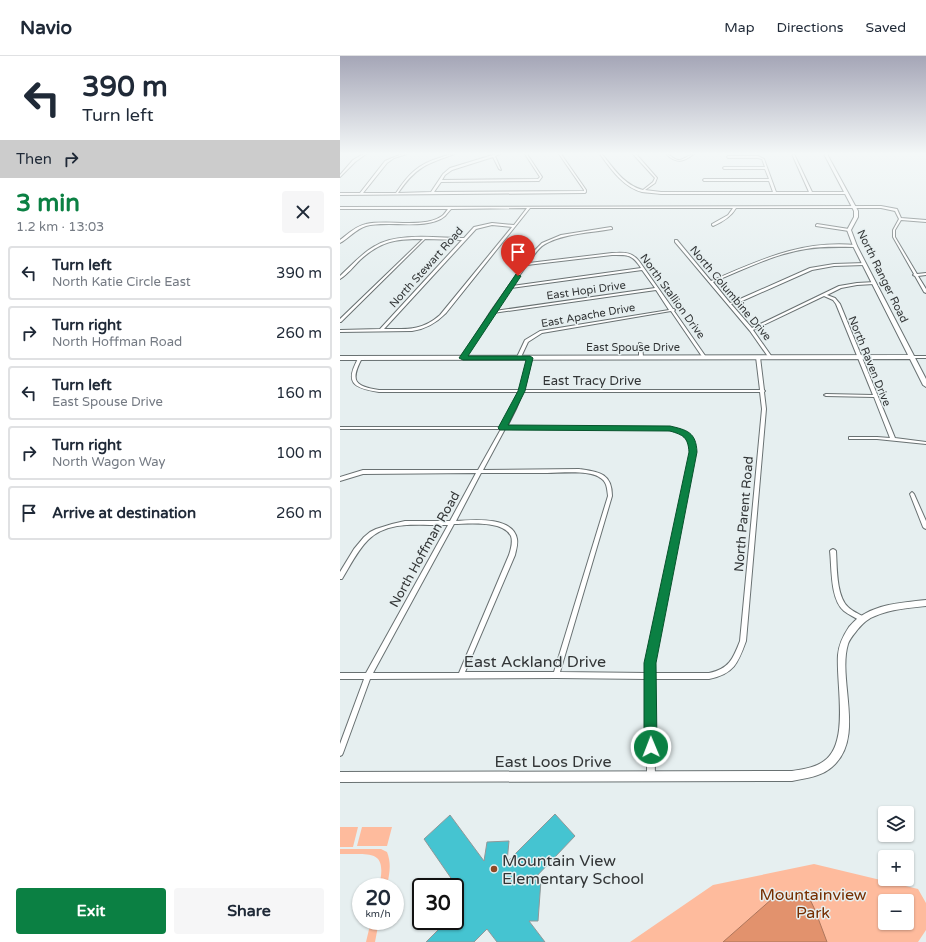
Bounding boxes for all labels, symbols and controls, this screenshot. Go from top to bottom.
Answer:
text: Navio [20,17,72,39]
text: Map [724,19,755,36]
text: Directions [777,19,844,36]
text: Saved [866,19,906,36]
text: 390 m [82,70,168,104]
icon: left [16,72,68,124]
text: Turn left [82,104,154,126]
icon: right [60,148,82,170]
text: Then [16,150,52,168]
text: 3 min [16,189,80,218]
button: close [282,191,324,233]
text: 1.2 km · 13:03 [16,219,104,235]
street label: North Stewart Road [387,224,466,310]
street label: North Ranger Road [854,228,911,325]
pin [501,235,535,276]
icon: arrive [507,241,529,263]
street label: North Columbine Drive [687,243,774,343]
street label: North Stallion Drive [637,251,708,341]
text: Turn left [52,256,112,274]
icon: left [18,262,40,284]
text: 390 m [276,264,322,282]
text: North Katie Circle East [52,274,191,290]
street label: East Hopi Drive [546,278,627,302]
street label: East Apache Drive [540,301,636,330]
street label: North Raven Drive [846,314,894,408]
text: Turn right [52,316,122,334]
icon: right [18,322,40,344]
text: 260 m [276,324,322,342]
text: North Hoffman Road [52,334,182,350]
street label: East Spouse Drive [586,341,680,354]
street label: East Tracy Drive [543,373,641,389]
text: Turn left [52,376,112,394]
icon: left [18,382,40,404]
text: 160 m [276,384,322,402]
text: East Spouse Drive [52,394,163,410]
text: Turn right [52,436,122,454]
icon: right [18,442,40,464]
text: 100 m [276,444,322,462]
text: North Wagon Way [52,454,166,470]
street label: North Parent Road [731,456,757,573]
street label: North Hoffman Road [386,489,463,610]
icon: arrive [18,502,40,524]
text: Arrive at destination [52,504,196,522]
text: 260 m [276,504,322,522]
street label: East Ackland Drive [464,652,606,672]
position arrow [630,726,672,768]
street label: East Loos Drive [495,752,611,772]
map controls [878,806,914,930]
button: layers [878,806,914,842]
button: + [878,850,914,886]
place label: Mountain View Elementary School [502,851,644,889]
marker: Mountain View Elementary School [489,864,499,874]
speed limit sign: 30 [412,878,464,930]
park label: Mountainview Park [759,885,867,923]
text: 20 [365,887,391,911]
button: Exit [16,888,166,934]
button: Share [174,888,324,934]
button: − [878,894,914,930]
text: km/h [365,908,391,920]

